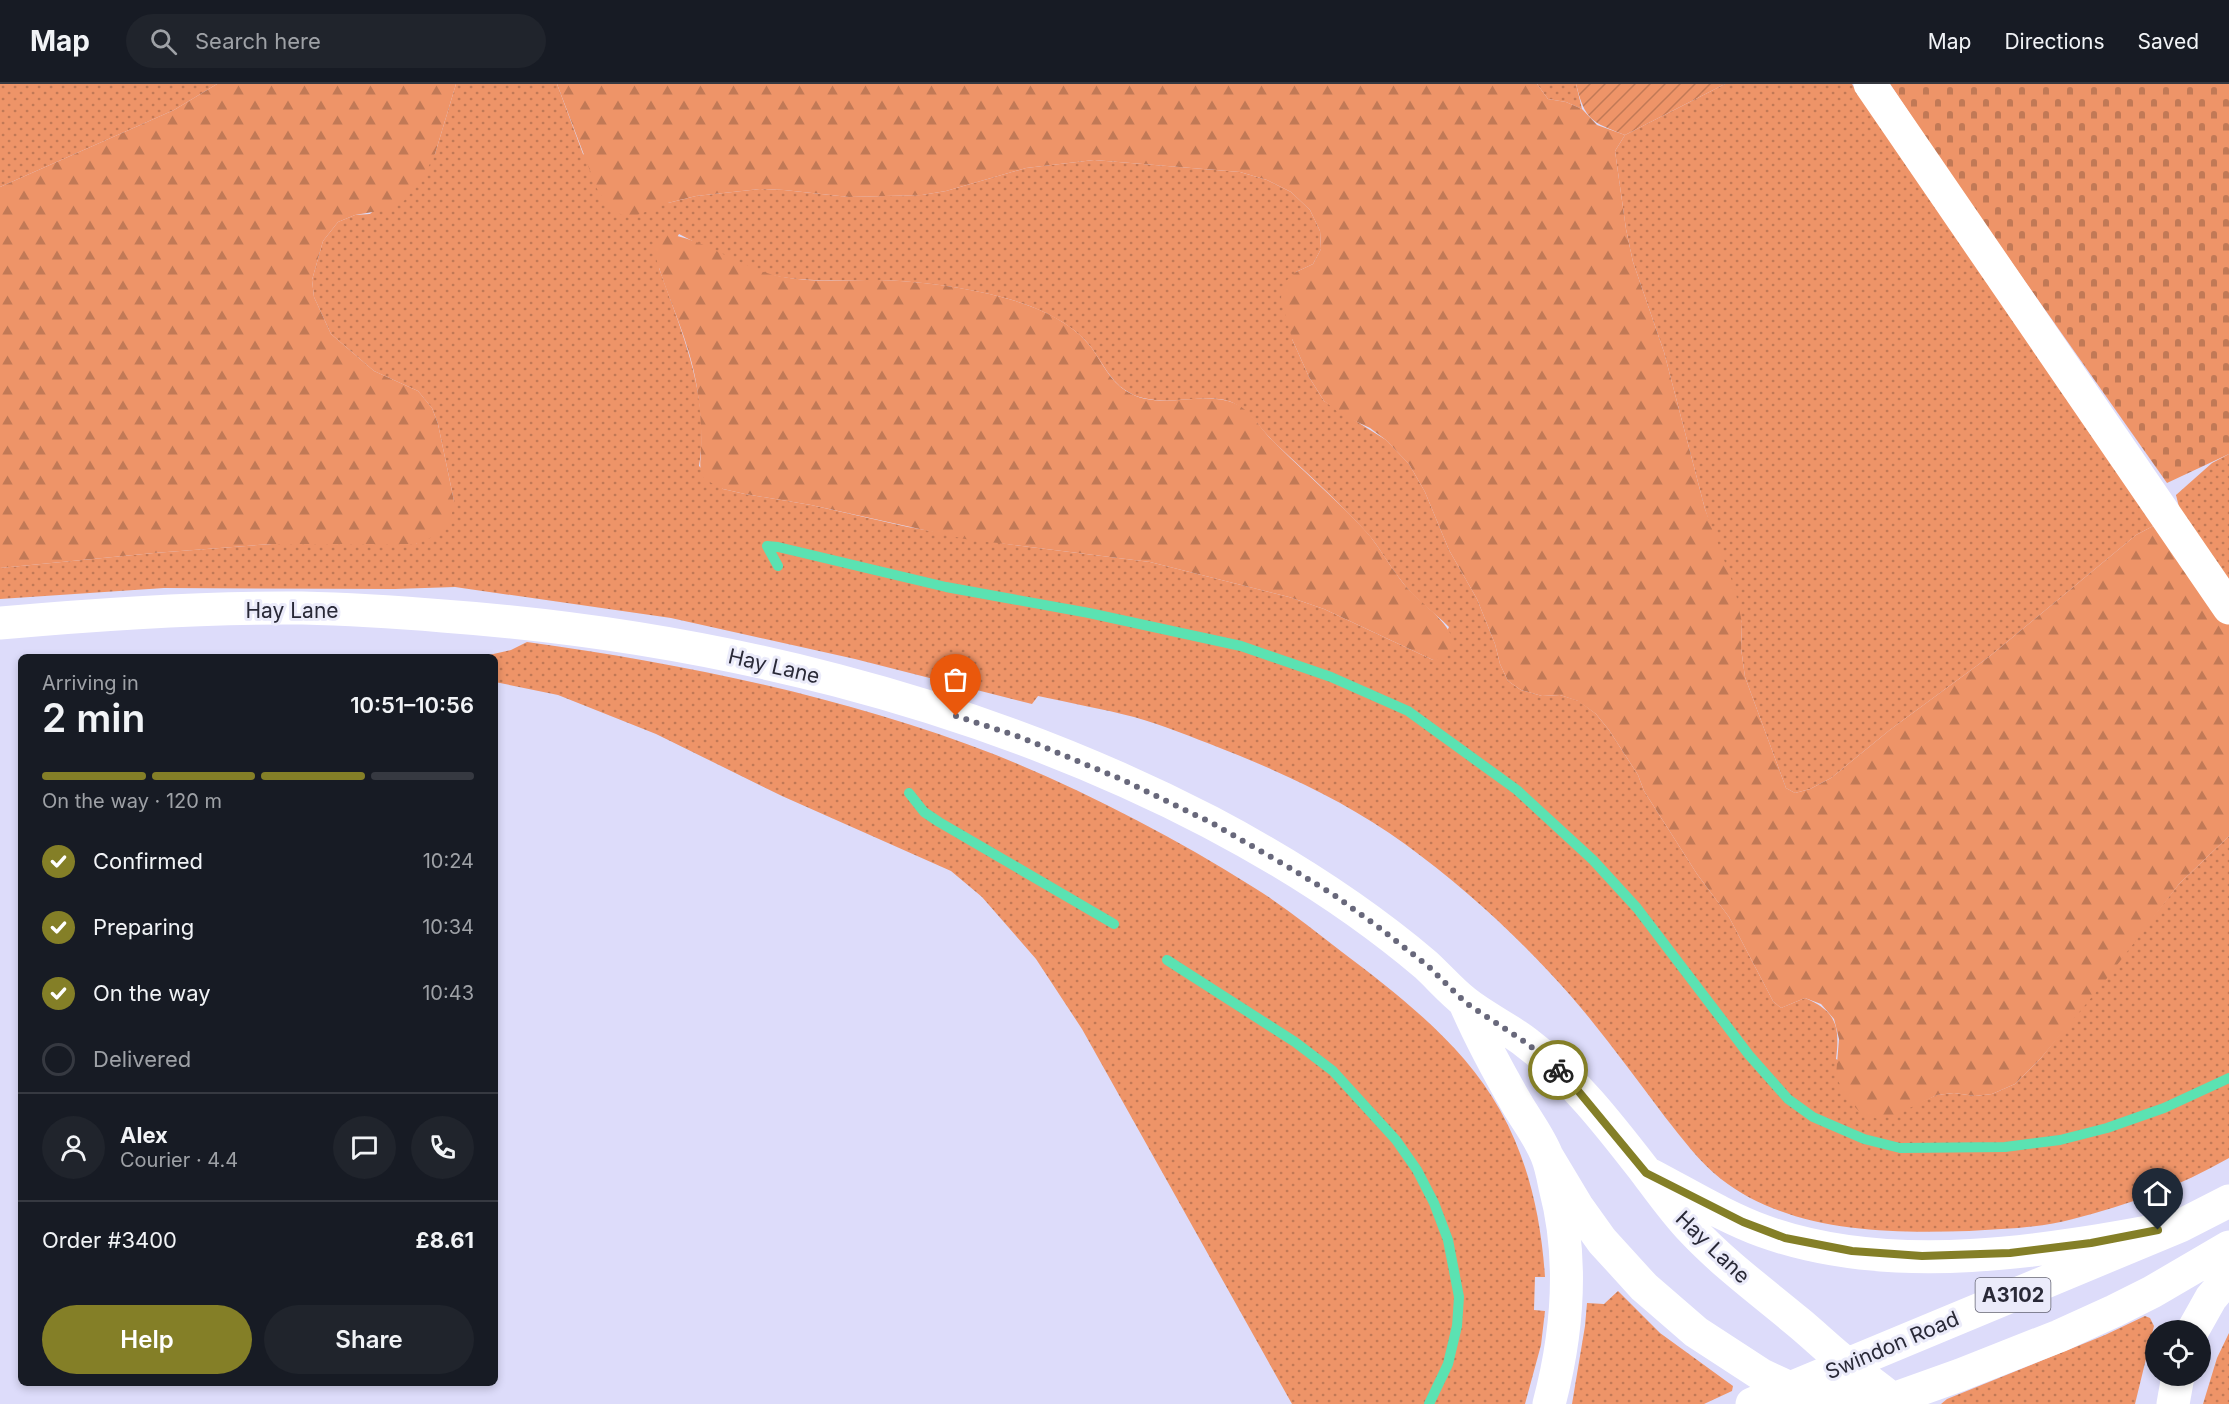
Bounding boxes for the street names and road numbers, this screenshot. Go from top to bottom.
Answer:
street label: Hay Lane [245,598,339,623]
street label: Hay Lane [726,643,822,689]
street label: Hay Lane [1671,1206,1755,1288]
road number: A3102 [1976,1278,2050,1312]
street label: Swindon Road [1821,1306,1963,1384]

